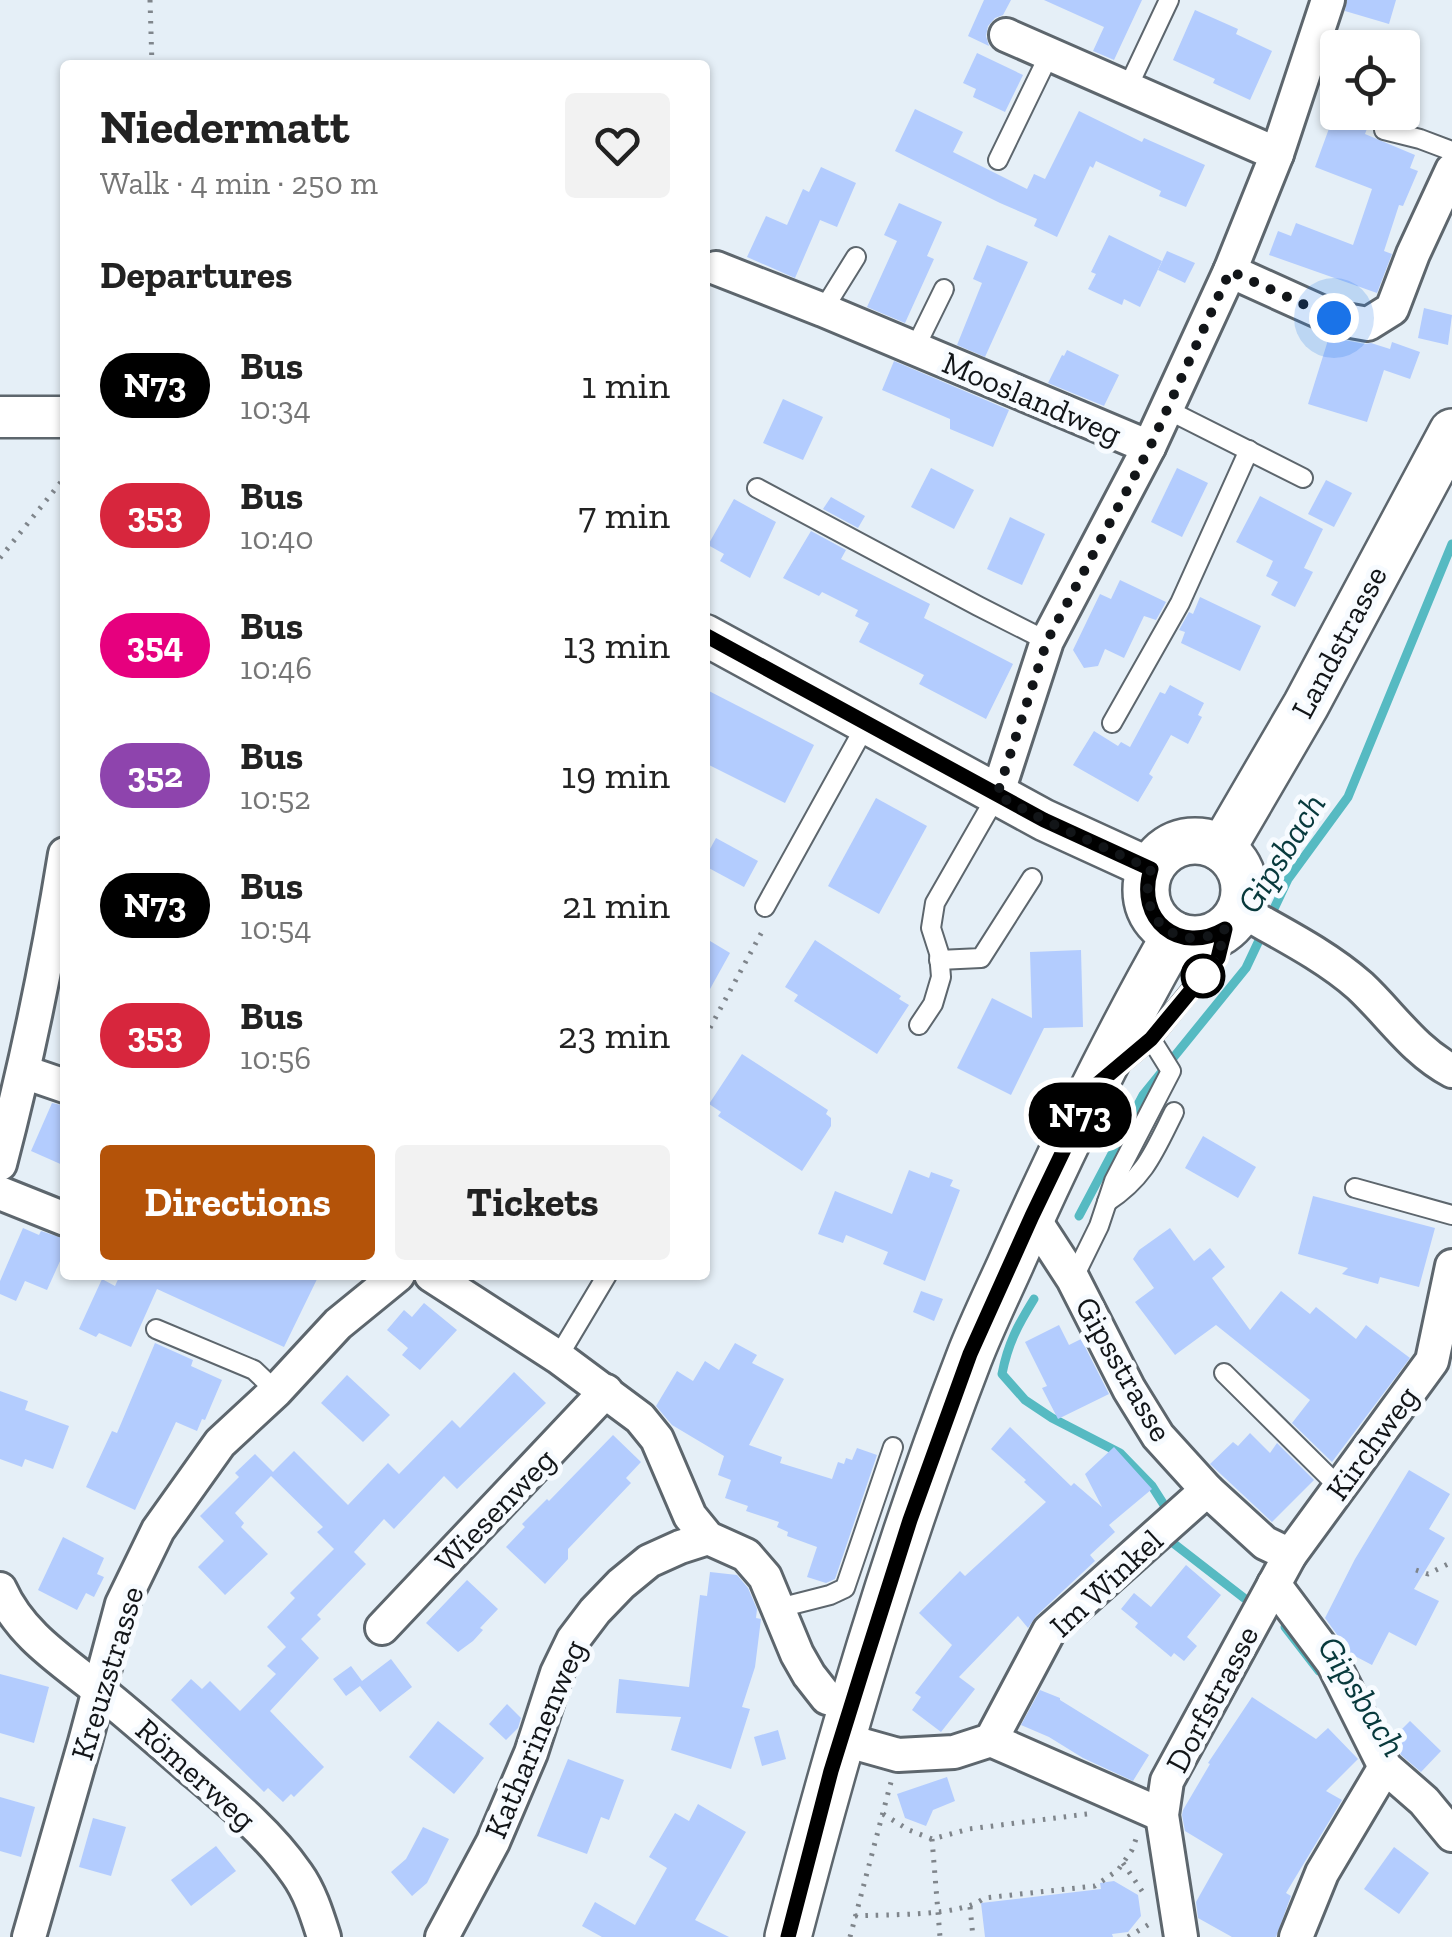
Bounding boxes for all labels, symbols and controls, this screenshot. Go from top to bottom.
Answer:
map controls [1320,30,1420,130]
button: locate [1320,30,1420,130]
button: heart [565,93,670,198]
text: Niedermatt [100,98,349,155]
text: Walk · 4 min · 250 m [100,164,378,202]
text: Departures [100,252,292,298]
your location [1309,293,1359,343]
text: Bus [240,343,303,389]
street label: Mooslandweg [937,343,1127,453]
text: 1 min [582,362,670,408]
text: N73 [124,364,186,406]
text: 10:34 [240,389,311,427]
text: Bus [240,473,303,519]
text: 7 min [578,492,670,538]
text: 353 [127,494,183,536]
text: 10:40 [240,519,314,557]
street label: Landstrasse [1283,559,1395,725]
text: Bus [240,603,303,649]
text: 13 min [563,622,670,668]
text: 354 [127,624,183,666]
text: 10:46 [240,649,312,687]
text: Bus [240,733,303,779]
text: 19 min [561,752,670,798]
text: 352 [127,754,183,796]
text: 10:52 [240,779,311,817]
water label: Gipsbach [1228,785,1334,921]
text: Bus [240,863,303,909]
text: 21 min [562,882,670,928]
text: N73 [124,884,186,926]
text: 10:54 [240,909,312,947]
unlabelled marker [1182,955,1224,997]
text: Bus [240,993,303,1039]
text: 23 min [558,1012,670,1058]
text: 353 [127,1014,183,1056]
text: 10:56 [240,1039,311,1077]
line badge: N73 [1022,1082,1138,1148]
text: N73 [1049,1094,1111,1136]
button: Directions [100,1145,375,1260]
button: Tickets [395,1145,670,1260]
street label: Gipsstrasse [1067,1290,1181,1448]
street label: Kirchweg [1318,1379,1426,1507]
street label: Wiesenweg [427,1440,563,1580]
street label: Im Winkel [1042,1521,1170,1645]
street label: Kreuzstrasse [63,1582,151,1764]
street label: Dorfstrasse [1158,1619,1266,1779]
water label: Gipsbach [1309,1628,1415,1764]
street label: Katharinenweg [476,1634,594,1844]
street label: Römerweg [128,1710,264,1838]

